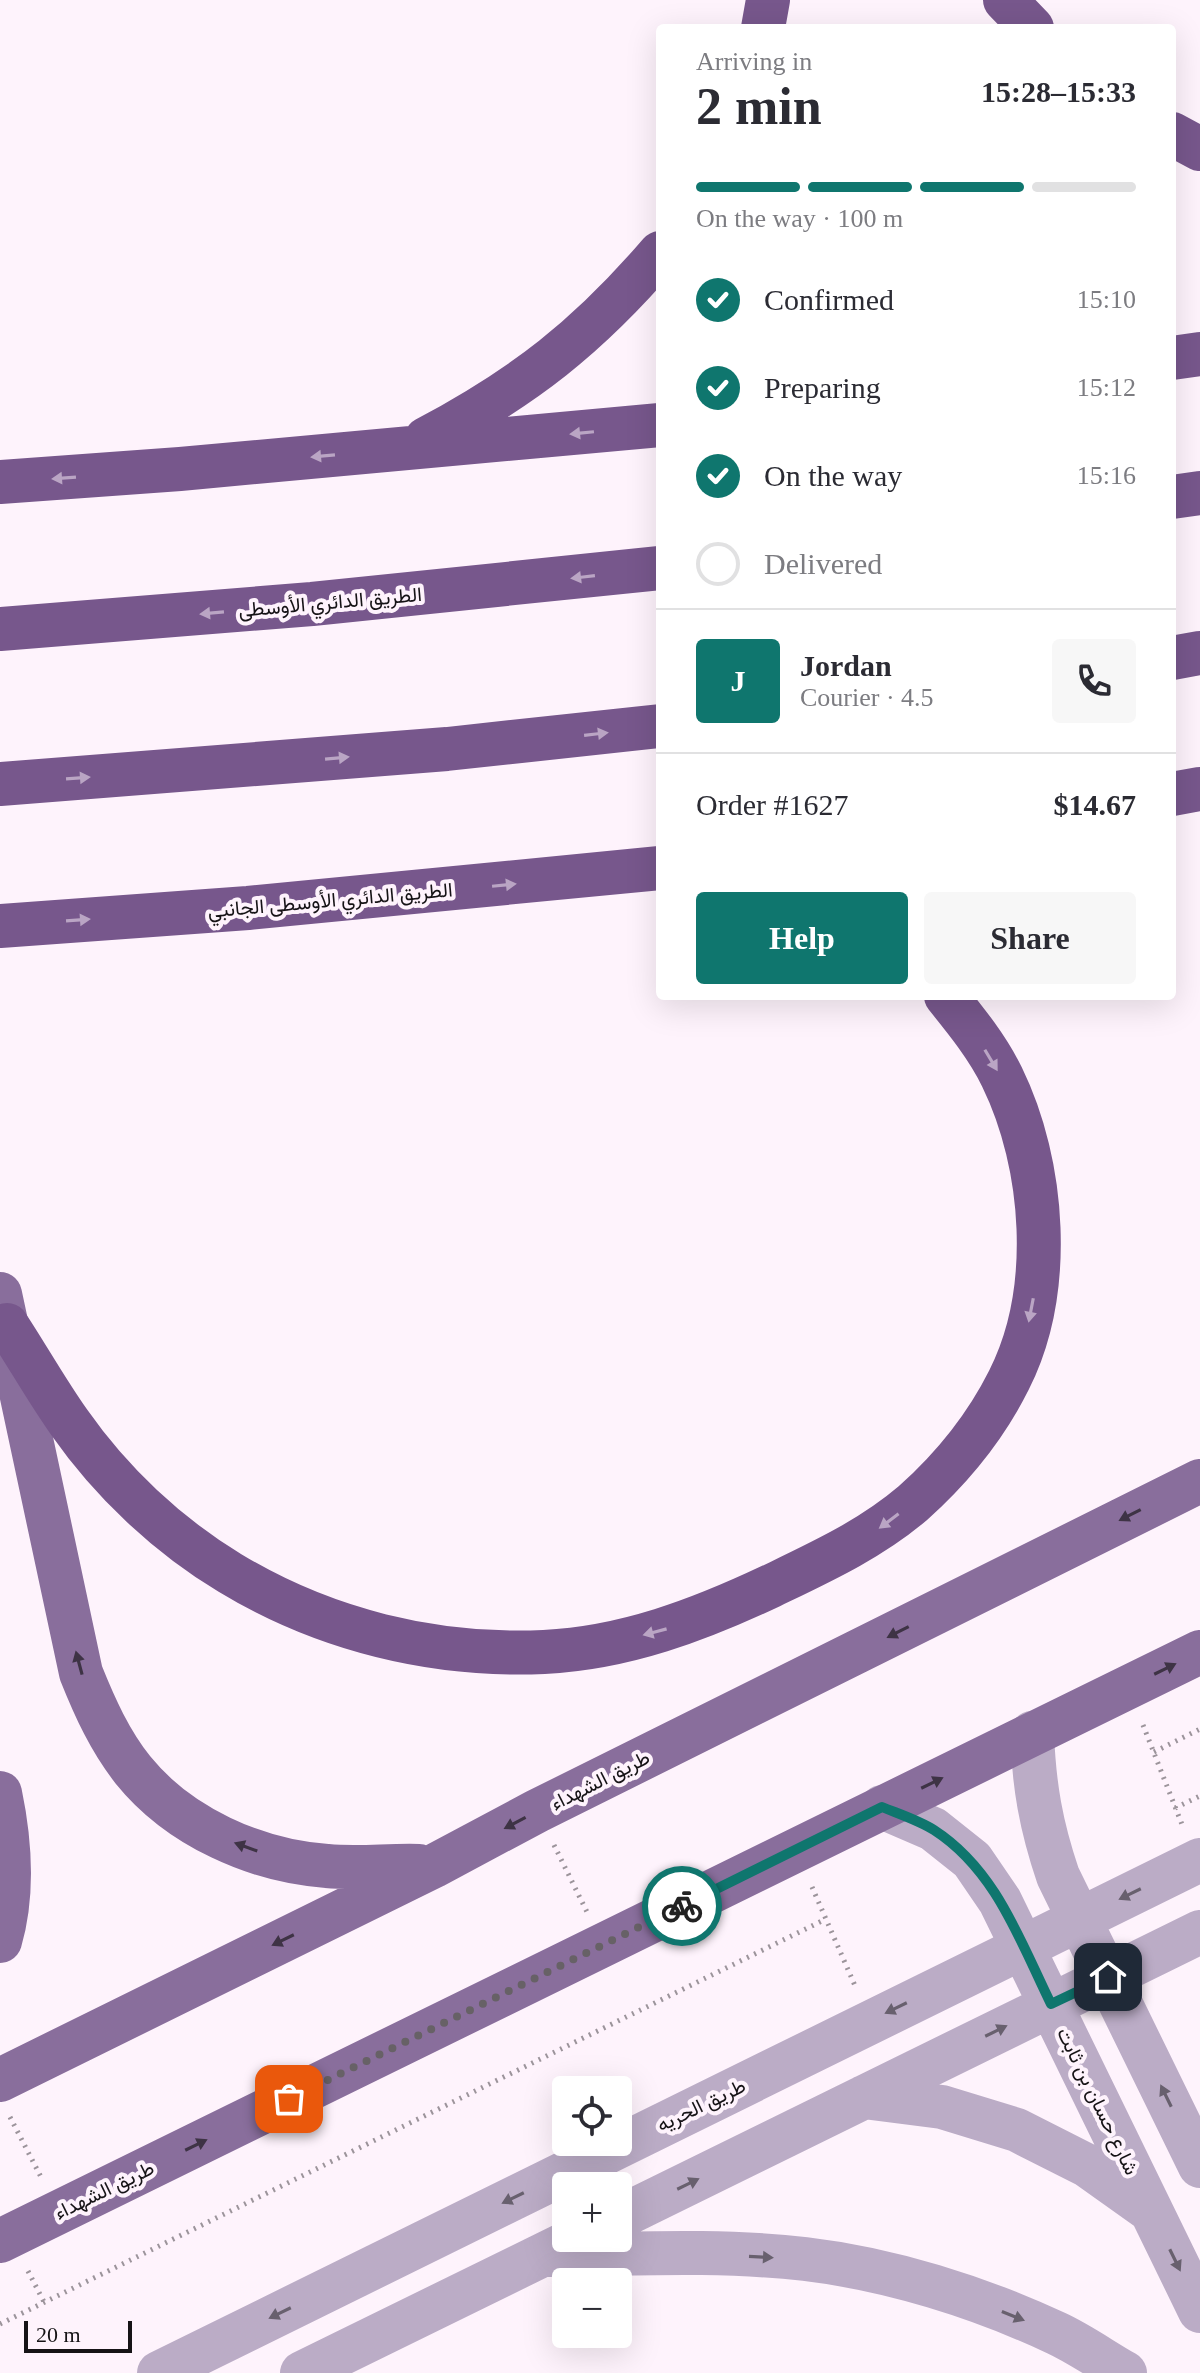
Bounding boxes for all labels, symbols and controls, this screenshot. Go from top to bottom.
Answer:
text: Arriving in [696,47,812,76]
text: 15:28–15:33 [981,75,1136,108]
text: 2 min [696,78,822,135]
text: On the way · 100 m [696,204,903,233]
icon: check [696,278,740,322]
text: Confirmed [764,283,894,316]
text: 15:10 [1077,285,1136,314]
icon: check [696,366,740,410]
text: Preparing [764,371,881,404]
text: 15:12 [1077,373,1136,402]
one-way arrow [569,426,594,439]
one-way arrow [311,449,336,462]
icon: check [696,454,740,498]
text: On the way [764,459,902,492]
text: 15:16 [1077,461,1136,490]
one-way arrow [51,472,76,485]
text: Delivered [764,547,882,580]
one-way arrow [570,570,595,583]
street label: الطريق الدائري الأوسطى [237,583,423,627]
one-way arrow [199,606,224,619]
button: phone [1052,639,1136,723]
text: Jordan [800,649,892,682]
text: J [731,664,746,697]
text: Courier · 4.5 [800,683,934,712]
one-way arrow [584,727,609,740]
one-way arrow [325,752,350,765]
one-way arrow [66,771,91,784]
text: Order #1627 [696,788,848,821]
text: $14.67 [1054,788,1136,821]
street label: الطريق الدائري الأوسطى الجانبي [207,878,454,928]
one-way arrow [492,878,517,891]
button: Help [696,892,908,984]
button: Share [924,892,1136,984]
one-way arrow [66,913,91,926]
one-way arrow [984,1049,998,1071]
one-way arrow [1024,1298,1037,1323]
one-way arrow [1119,1509,1142,1522]
one-way arrow [878,1512,899,1528]
one-way arrow [886,1625,909,1638]
one-way arrow [643,1627,668,1639]
one-way arrow [72,1650,84,1675]
one-way arrow [1154,1662,1177,1676]
street label: طريق الشهداء [547,1746,654,1816]
one-way arrow [920,1776,943,1790]
one-way arrow [503,1817,526,1830]
one-way arrow [234,1841,258,1853]
courier [642,1866,722,1946]
icon: bike [660,1884,704,1928]
one-way arrow [1118,1887,1141,1901]
one-way arrow [271,1934,294,1947]
pin [1074,1943,1142,2011]
icon: home [1086,1955,1130,1999]
one-way arrow [885,2002,908,2015]
street label: شارع حسان بن ثابت [1050,2024,1143,2179]
one-way arrow [985,2025,1008,2038]
pin [255,2065,323,2133]
street label: طريق الحريه [653,2074,750,2138]
map controls [552,2076,632,2348]
button: locate [552,2076,632,2156]
icon: bag [267,2077,311,2121]
one-way arrow [1159,2084,1173,2107]
one-way arrow [184,2138,207,2152]
street label: طريق الشهداء [51,2156,158,2225]
button: + [552,2172,632,2252]
one-way arrow [676,2177,700,2191]
one-way arrow [501,2191,524,2205]
one-way arrow [1168,2248,1182,2272]
one-way arrow [749,2250,774,2263]
button: − [552,2268,632,2348]
one-way arrow [268,2307,291,2320]
one-way arrow [1001,2310,1025,2323]
scale bar [24,2317,132,2353]
text: 20 m [36,2322,81,2347]

